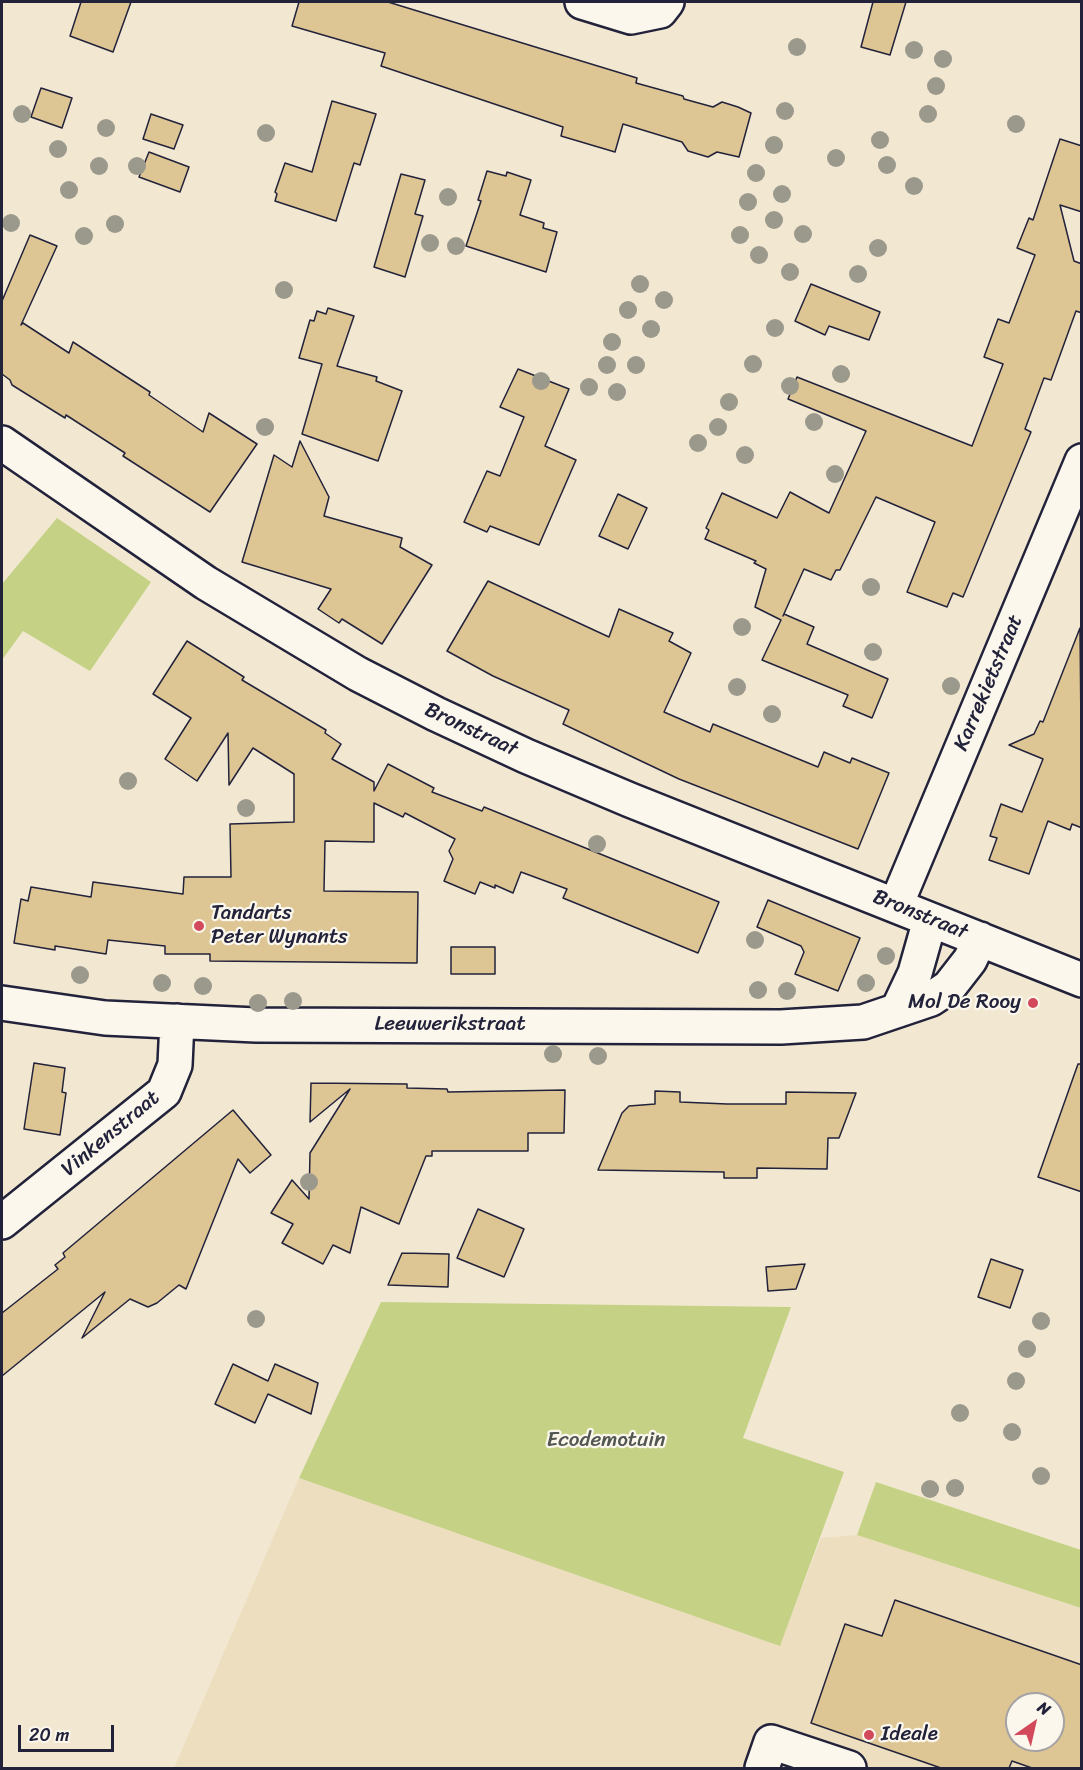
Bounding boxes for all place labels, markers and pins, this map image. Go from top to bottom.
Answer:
place label: Tandarts Peter Wynants [211,901,348,951]
marker: Tandarts Peter Wynants [192,919,206,933]
place label: Mol De Rooy [908,990,1021,1016]
marker: Mol De Rooy [1026,996,1040,1010]
place label: Ideale [881,1722,938,1748]
marker: Ideale [862,1728,876,1742]

